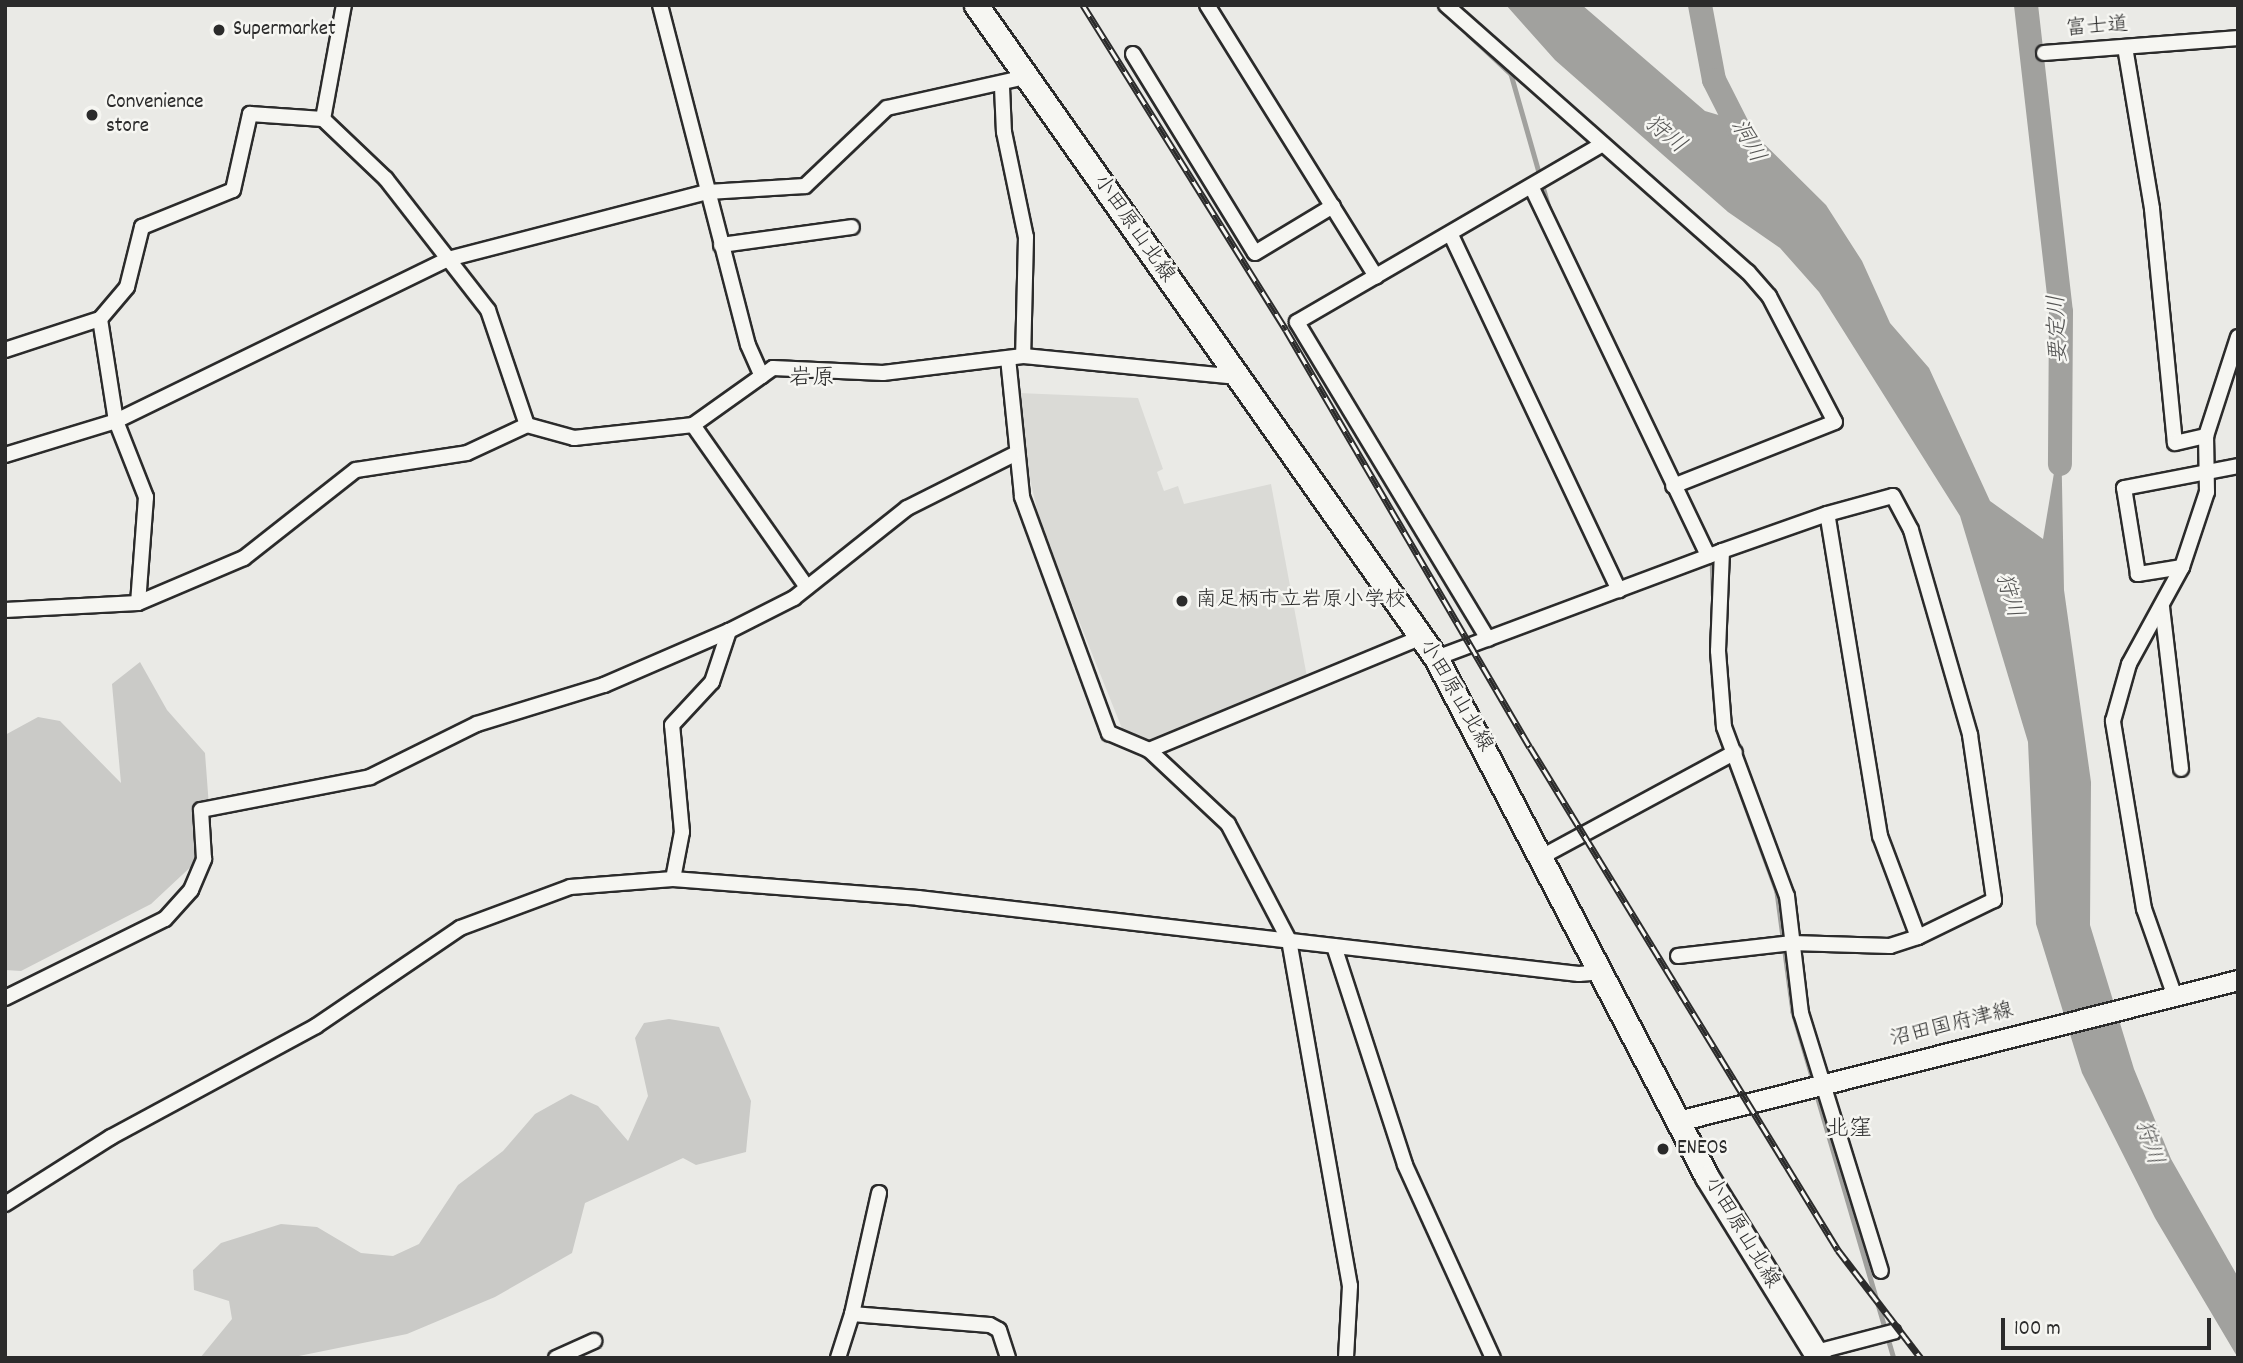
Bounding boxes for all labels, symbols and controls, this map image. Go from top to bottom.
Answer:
street label: 富士道 [2065,13,2129,43]
place label: Supermarket [233,17,336,43]
marker: Supermarket [211,22,227,38]
place label: Convenience store [106,90,204,140]
marker: Convenience store [84,107,100,123]
water label: 狩川 [1637,111,1691,161]
water label: 洞川 [1723,115,1769,169]
street label: 小田原山北線 [1087,170,1179,288]
water label: 要定川 [2045,294,2075,364]
district label: 岩原 [789,366,835,394]
water label: 狩川 [1987,570,2027,622]
place label: 南足柄市立岩原小学校 [1196,588,1406,614]
marker: 南足柄市立岩原小学校 [1174,593,1190,609]
street label: 小田原山北線 [1413,635,1497,757]
street label: 沼田国府津線 [1888,999,2016,1053]
district label: 北窪 [1826,1117,1872,1145]
water label: 狩川 [2127,1117,2167,1169]
place label: ENEOS [1677,1136,1728,1162]
marker: ENEOS [1655,1141,1671,1157]
street label: 小田原山北線 [1698,1173,1784,1293]
scale bar [2005,1304,2215,1348]
text: 100 m [2014,1315,2061,1345]

